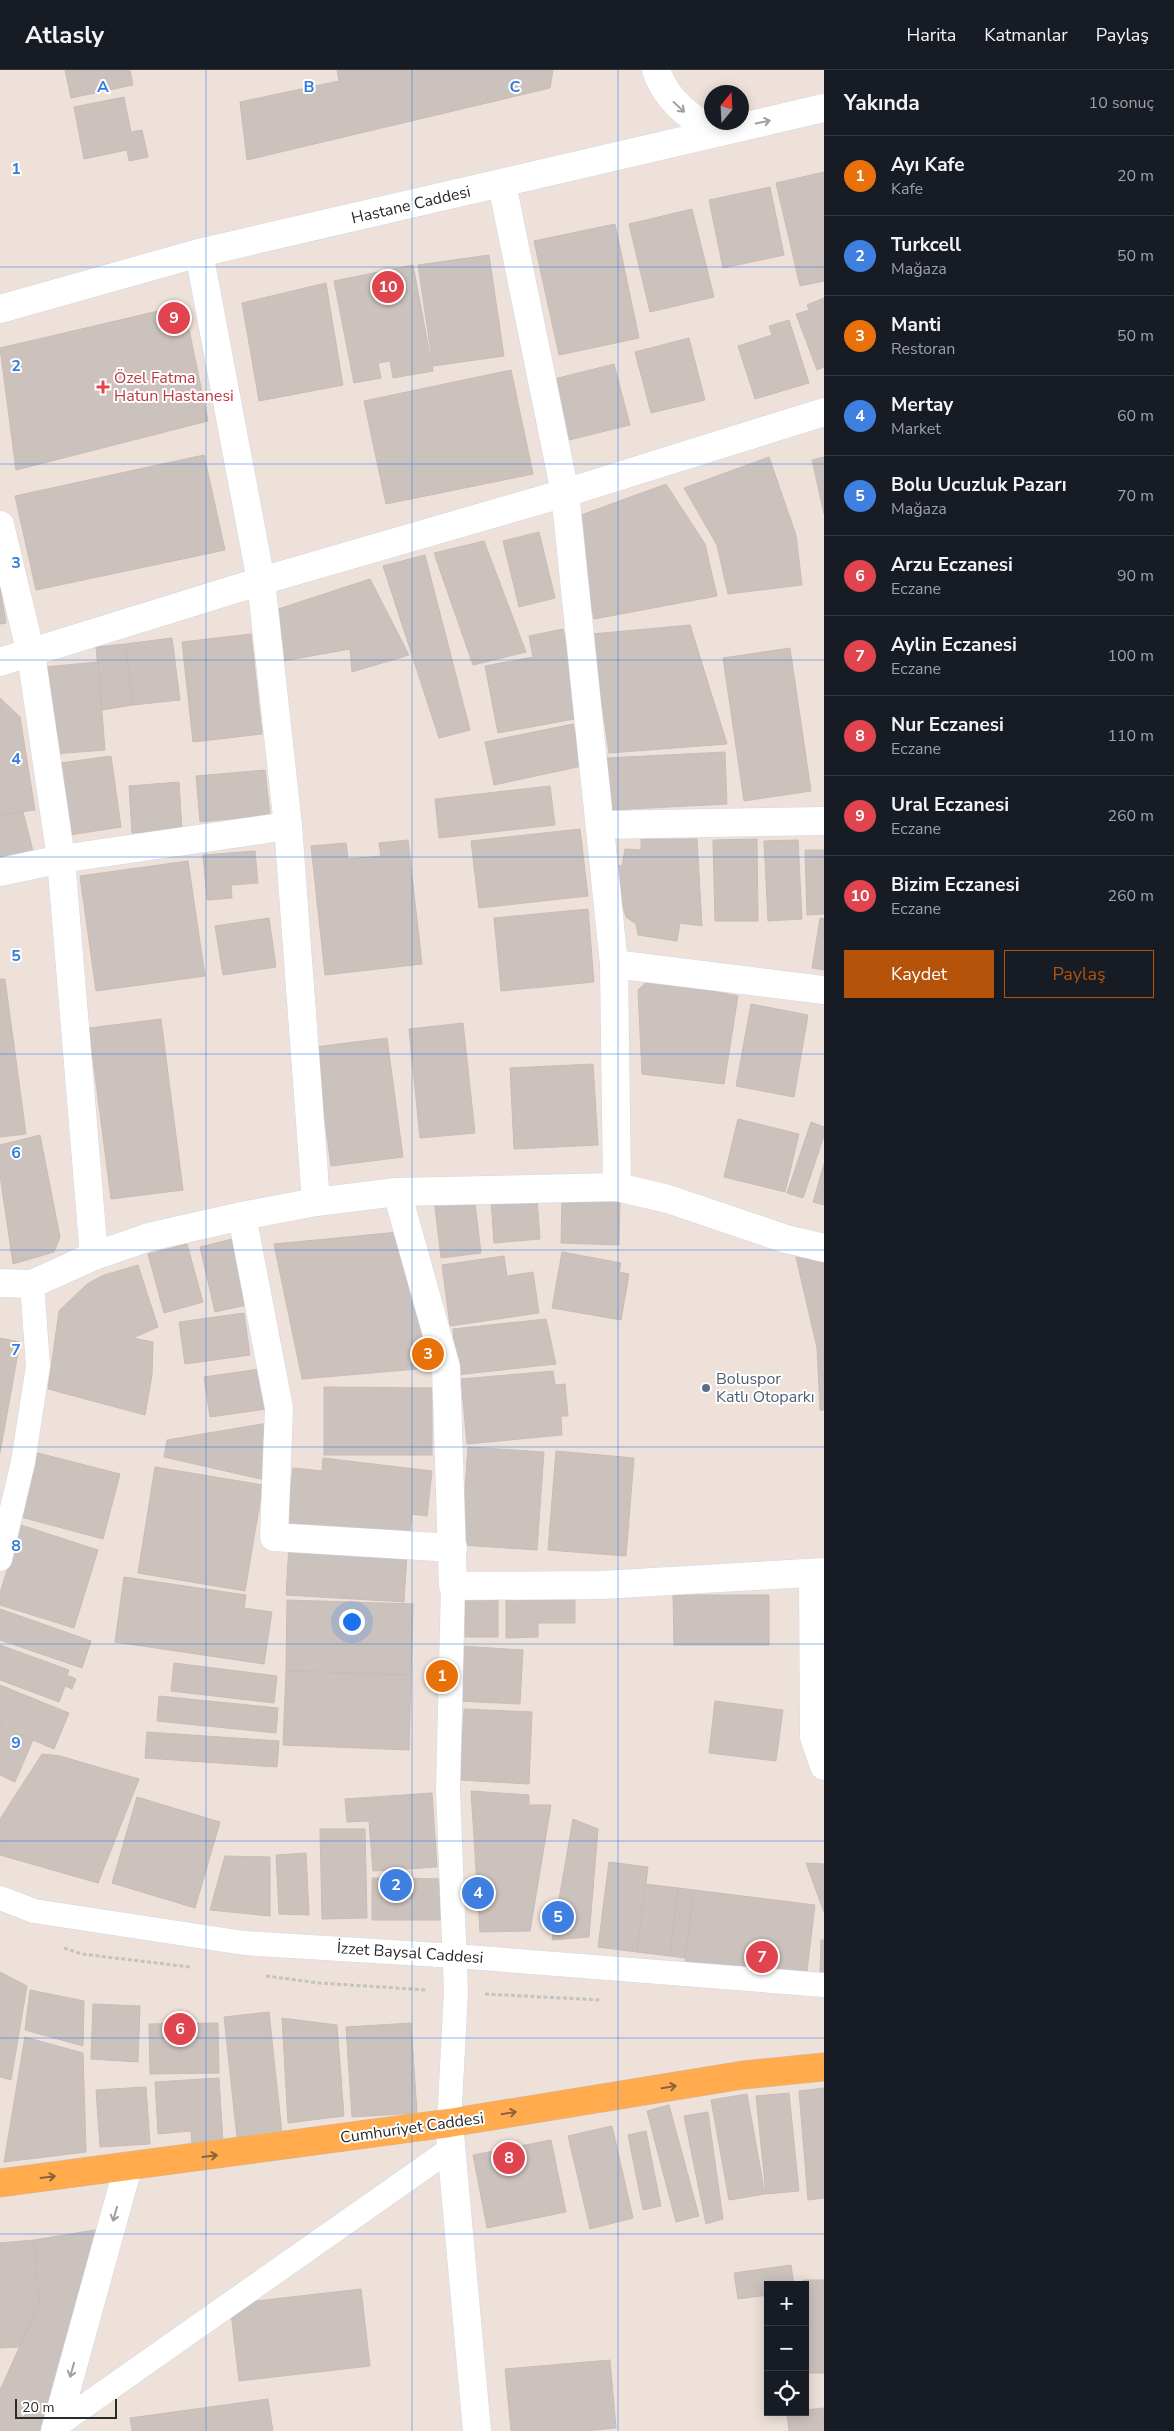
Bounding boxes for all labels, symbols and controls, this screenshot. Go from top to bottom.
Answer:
text: Atlasly [25,19,104,51]
text: Harita [907,23,956,47]
text: Katmanlar [984,23,1068,47]
text: Paylaş [1096,23,1149,47]
text: A [97,76,109,98]
text: B [303,76,315,98]
text: C [510,76,521,98]
north arrow [704,85,749,130]
text: Yakında [844,89,920,117]
text: 10 sonuç [1089,92,1154,114]
one-way arrow [673,101,685,113]
one-way arrow [754,116,770,126]
text: Ayı Kafe [891,152,965,178]
text: 1 [11,158,21,180]
text: 1 [855,165,865,187]
text: 20 m [1117,165,1154,187]
text: Kafe [891,178,923,200]
street label: Hastane Caddesi [349,181,473,229]
text: Turkcell [891,232,961,258]
text: 2 [855,245,865,267]
text: 50 m [1117,245,1154,267]
text: Mağaza [891,258,947,280]
pin: 10 [372,268,404,306]
pin: 9 [158,299,190,337]
text: Manti [891,312,941,338]
text: 3 [855,325,865,347]
text: 50 m [1117,325,1154,347]
text: Restoran [891,338,955,360]
text: 2 [11,355,21,377]
place label: Özel Fatma Hatun Hastanesi [114,367,234,407]
marker: Özel Fatma Hatun Hastanesi [96,380,110,394]
text: Mertay [891,392,953,418]
text: 4 [855,405,865,427]
text: 60 m [1117,405,1154,427]
text: Market [891,418,941,440]
text: Bolu Ucuzluk Pazarı [891,472,1067,498]
text: 5 [855,485,865,507]
text: 70 m [1117,485,1154,507]
text: Mağaza [891,498,947,520]
text: 3 [11,552,21,574]
text: Arzu Eczanesi [891,552,1013,578]
text: 6 [855,565,865,587]
text: 90 m [1117,565,1154,587]
text: Eczane [891,578,941,600]
text: Aylin Eczanesi [891,632,1017,658]
text: 7 [855,645,865,667]
text: 100 m [1107,645,1154,667]
text: Eczane [891,658,941,680]
text: Nur Eczanesi [891,712,1004,738]
text: 8 [855,725,865,747]
text: 110 m [1107,725,1154,747]
text: Eczane [891,738,941,760]
text: 4 [11,748,21,770]
text: Ural Eczanesi [891,792,1009,818]
text: 9 [855,805,865,827]
text: 260 m [1107,805,1154,827]
text: Eczane [891,818,941,840]
text: Bizim Eczanesi [891,872,1020,898]
text: 10 [850,885,870,907]
text: 260 m [1107,885,1154,907]
text: Eczane [891,898,941,920]
text: 5 [11,945,21,967]
button: Kaydet [844,950,994,998]
button: Paylaş [1004,950,1154,998]
text: 6 [11,1142,21,1164]
pin: 3 [412,1335,444,1373]
text: 7 [11,1339,21,1361]
place label: Boluspor Katlı Otoparkı [716,1368,815,1408]
marker: Boluspor Katlı Otoparkı [700,1382,712,1394]
text: 8 [11,1535,21,1557]
your location [339,1609,365,1635]
pin: 1 [426,1657,458,1695]
text: 9 [11,1732,21,1754]
pin: 2 [380,1866,412,1904]
pin: 4 [462,1874,494,1912]
pin: 5 [542,1898,574,1936]
street label: İzzet Baysal Caddesi [336,1937,484,1969]
pin: 7 [746,1938,778,1976]
pin: 6 [164,2010,196,2048]
one-way arrow [661,2081,677,2091]
street label: Cumhuriyet Caddesi [339,2107,485,2149]
one-way arrow [501,2108,517,2118]
pin: 8 [493,2139,525,2177]
one-way arrow [201,2151,217,2161]
one-way arrow [40,2172,56,2182]
one-way arrow [110,2205,120,2221]
map controls [764,2281,809,2416]
button: + [764,2281,809,2326]
button: − [764,2326,809,2371]
one-way arrow [66,2362,76,2378]
button: locate [764,2371,809,2416]
scale bar [15,2396,118,2419]
text: 20 m [22,2398,54,2417]

